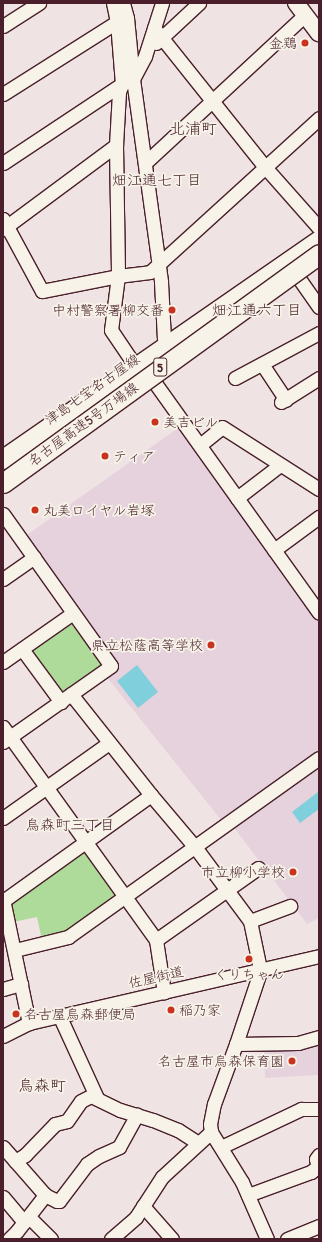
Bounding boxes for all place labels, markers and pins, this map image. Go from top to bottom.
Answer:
place label: 金鶏 [269,35,297,51]
marker: 金鶏 [300,38,310,48]
place label: 中村警察署柳交番 [52,302,164,318]
marker: 中村警察署柳交番 [167,305,177,315]
place label: 美吉ビル [163,414,219,430]
marker: 美吉ビル [150,417,160,427]
place label: ティア [113,448,155,464]
marker: ティア [100,451,110,461]
place label: 丸美ロイヤル岩塚 [43,502,155,518]
marker: 丸美ロイヤル岩塚 [30,505,40,515]
place label: 県立松蔭高等学校 [91,637,203,653]
marker: 県立松蔭高等学校 [206,640,216,650]
place label: 市立柳小学校 [201,864,285,880]
marker: 市立柳小学校 [288,867,298,877]
marker: くりちゃん [244,954,254,964]
place label: くりちゃん [214,966,284,982]
place label: 稲乃家 [179,1002,221,1018]
marker: 稲乃家 [166,1005,176,1015]
place label: 名古屋烏森郵便局 [24,1006,136,1022]
marker: 名古屋烏森郵便局 [11,1009,21,1019]
place label: 名古屋市烏森保育園 [158,1053,284,1069]
marker: 名古屋市烏森保育園 [287,1056,297,1066]

